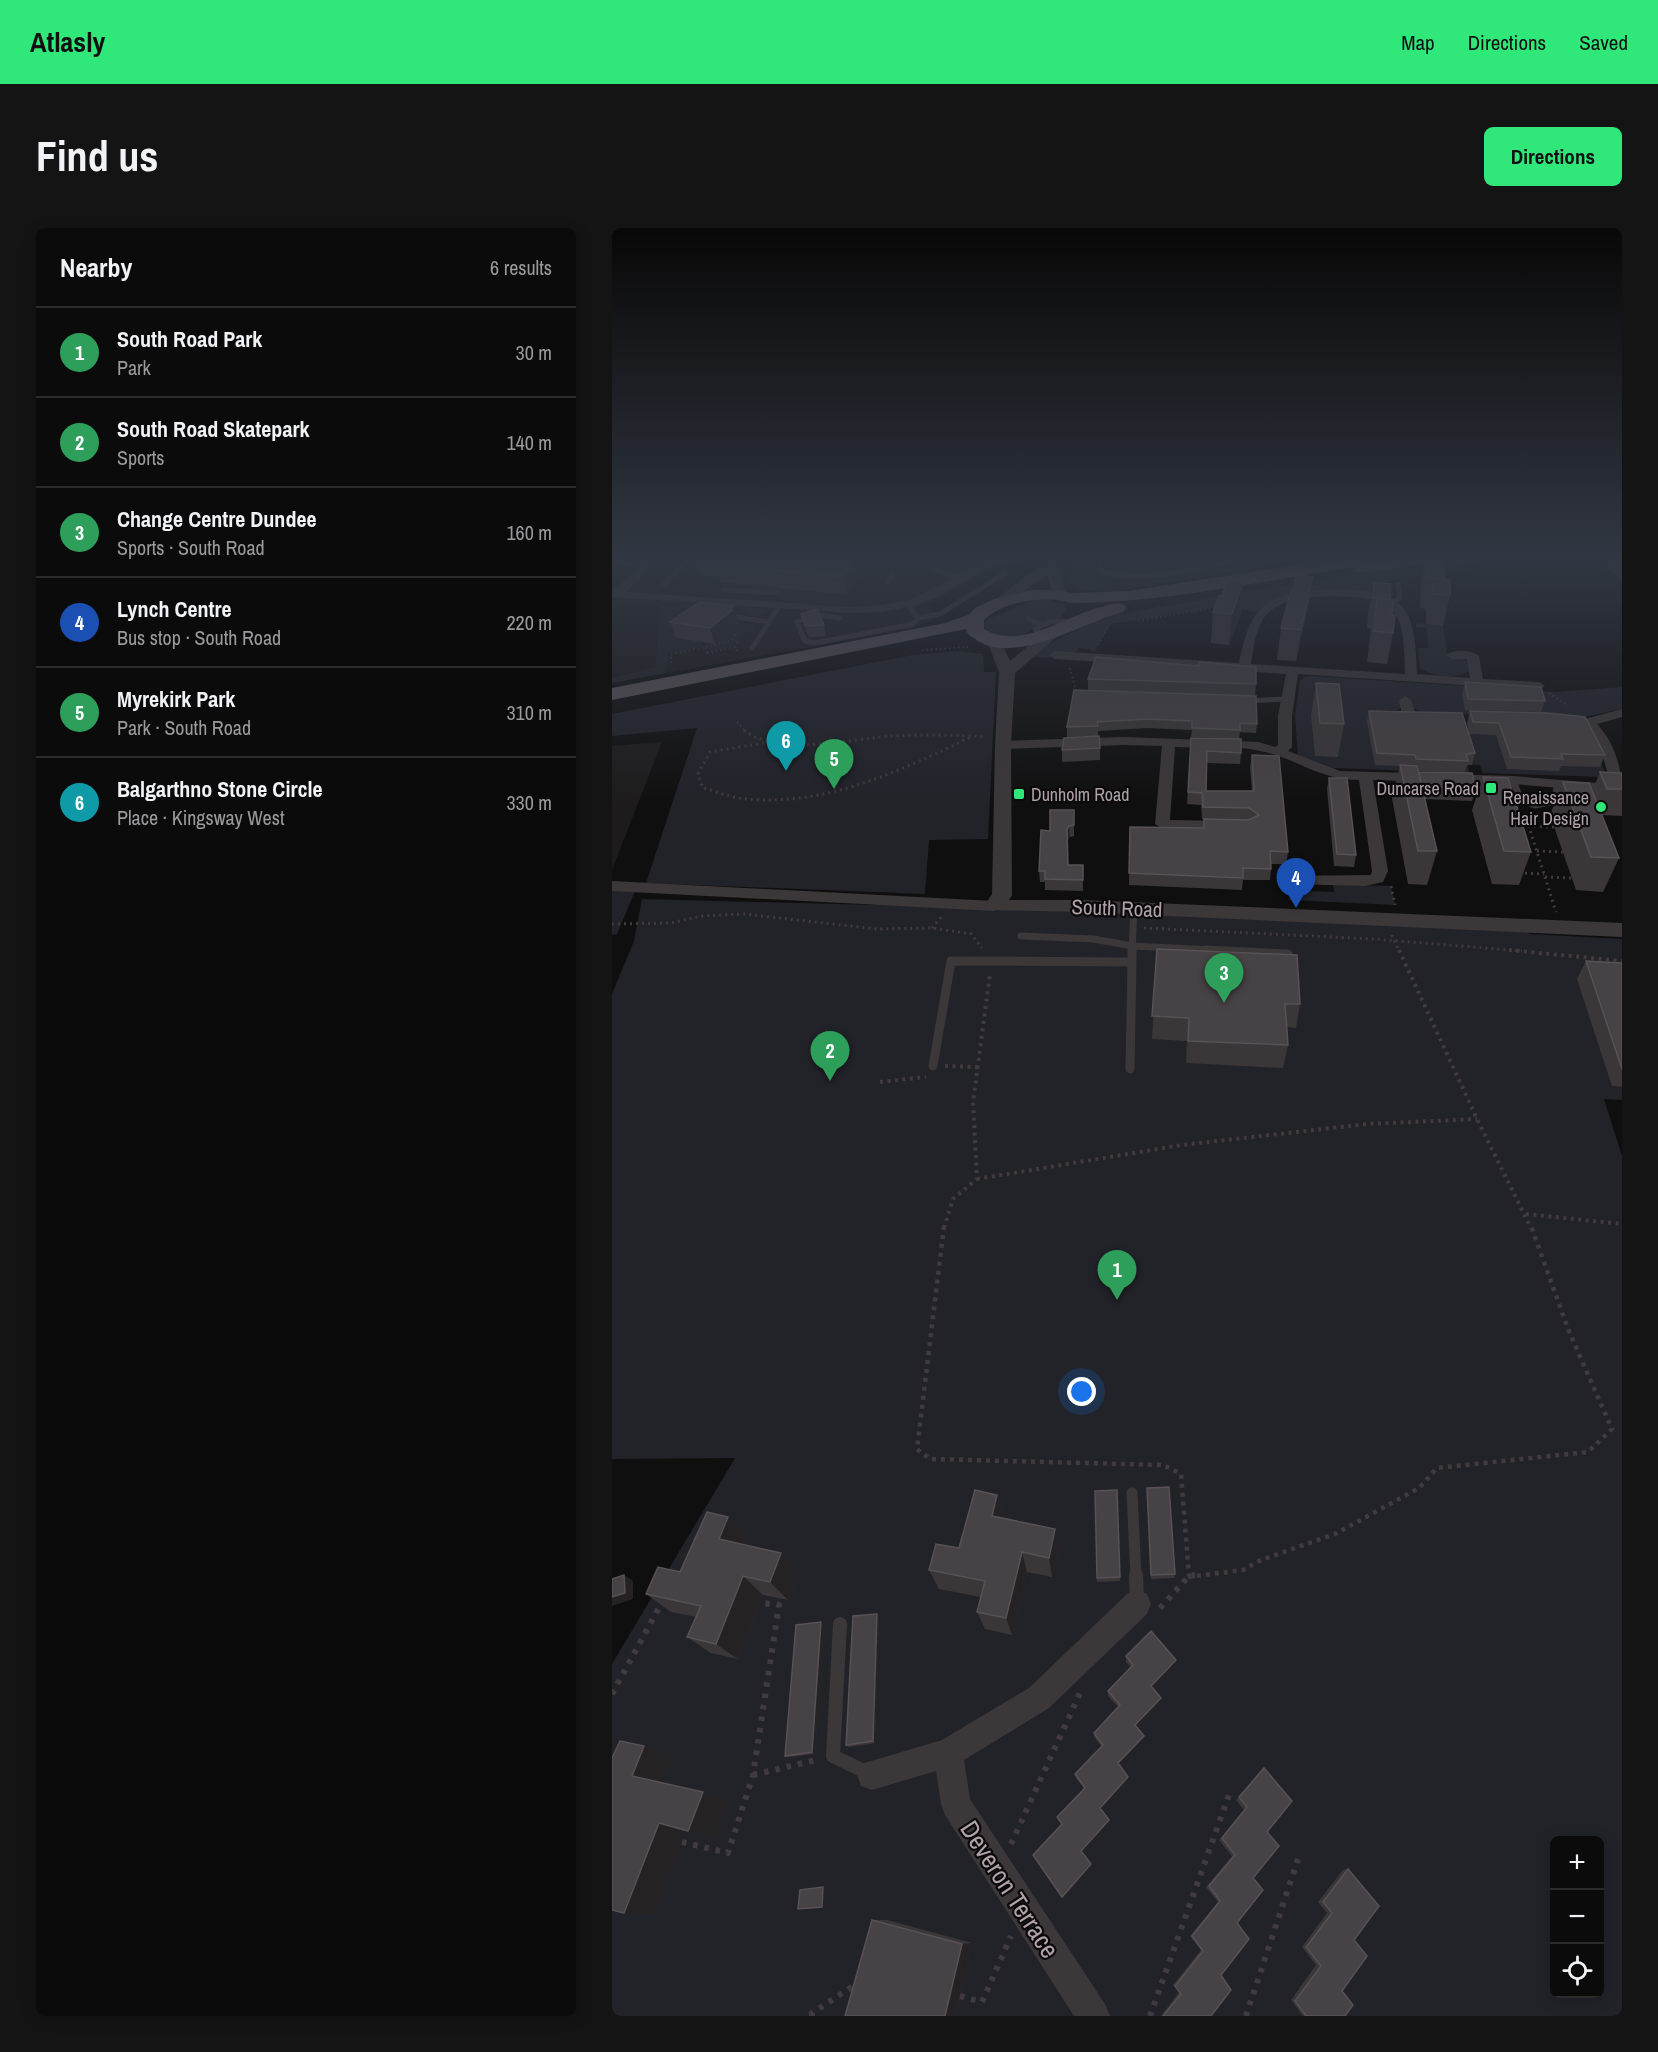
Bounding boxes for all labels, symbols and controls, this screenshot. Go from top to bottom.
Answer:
text: Atlasly [30,23,105,61]
text: Map [1401,28,1435,57]
text: Directions [1468,28,1546,57]
text: Saved [1579,28,1628,57]
button: Directions [1484,127,1622,186]
text: Find us [36,128,158,184]
text: Nearby [60,250,132,285]
text: 6 results [490,254,552,281]
text: South Road Park [117,324,262,354]
text: 1 [75,339,84,366]
text: 30 m [516,339,552,366]
text: Park [117,354,151,381]
text: South Road Skatepark [117,414,309,444]
text: 2 [75,429,84,456]
text: 140 m [506,429,552,456]
text: Sports [117,444,164,471]
text: Change Centre Dundee [117,504,316,534]
text: 3 [75,519,84,546]
text: 160 m [506,519,552,546]
text: Sports · South Road [117,534,265,561]
text: Lynch Centre [117,594,232,624]
text: 4 [75,609,84,636]
text: 220 m [506,609,552,636]
text: Bus stop · South Road [117,624,281,651]
text: Myrekirk Park [117,684,235,714]
text: 5 [75,699,84,726]
text: 310 m [506,699,552,726]
text: Park · South Road [117,714,251,741]
pin: 6 [766,722,806,771]
pin: 5 [814,740,854,789]
text: Balgarthno Stone Circle [117,774,323,804]
place label: Duncarse Road [1376,776,1479,801]
marker: Duncarse Road [1484,781,1498,795]
place label: Dunholm Road [1031,782,1129,807]
place label: Renaissance Hair Design [1503,785,1589,831]
marker: Dunholm Road [1012,787,1026,801]
text: 6 [75,789,84,816]
text: 330 m [506,789,552,816]
marker: Renaissance Hair Design [1594,800,1608,814]
text: Place · Kingsway West [117,804,284,831]
pin: 4 [1276,858,1316,908]
street label: South Road [1071,892,1163,924]
pin: 3 [1204,954,1244,1003]
pin: 2 [810,1032,850,1081]
pin: 1 [1098,1250,1136,1300]
your location [1067,1377,1096,1406]
street label: Deveron Terrace [953,1814,1067,1964]
map controls [1550,1836,1604,1998]
button: + [1550,1836,1604,1890]
button: − [1550,1890,1604,1944]
button: locate [1550,1944,1604,1998]

